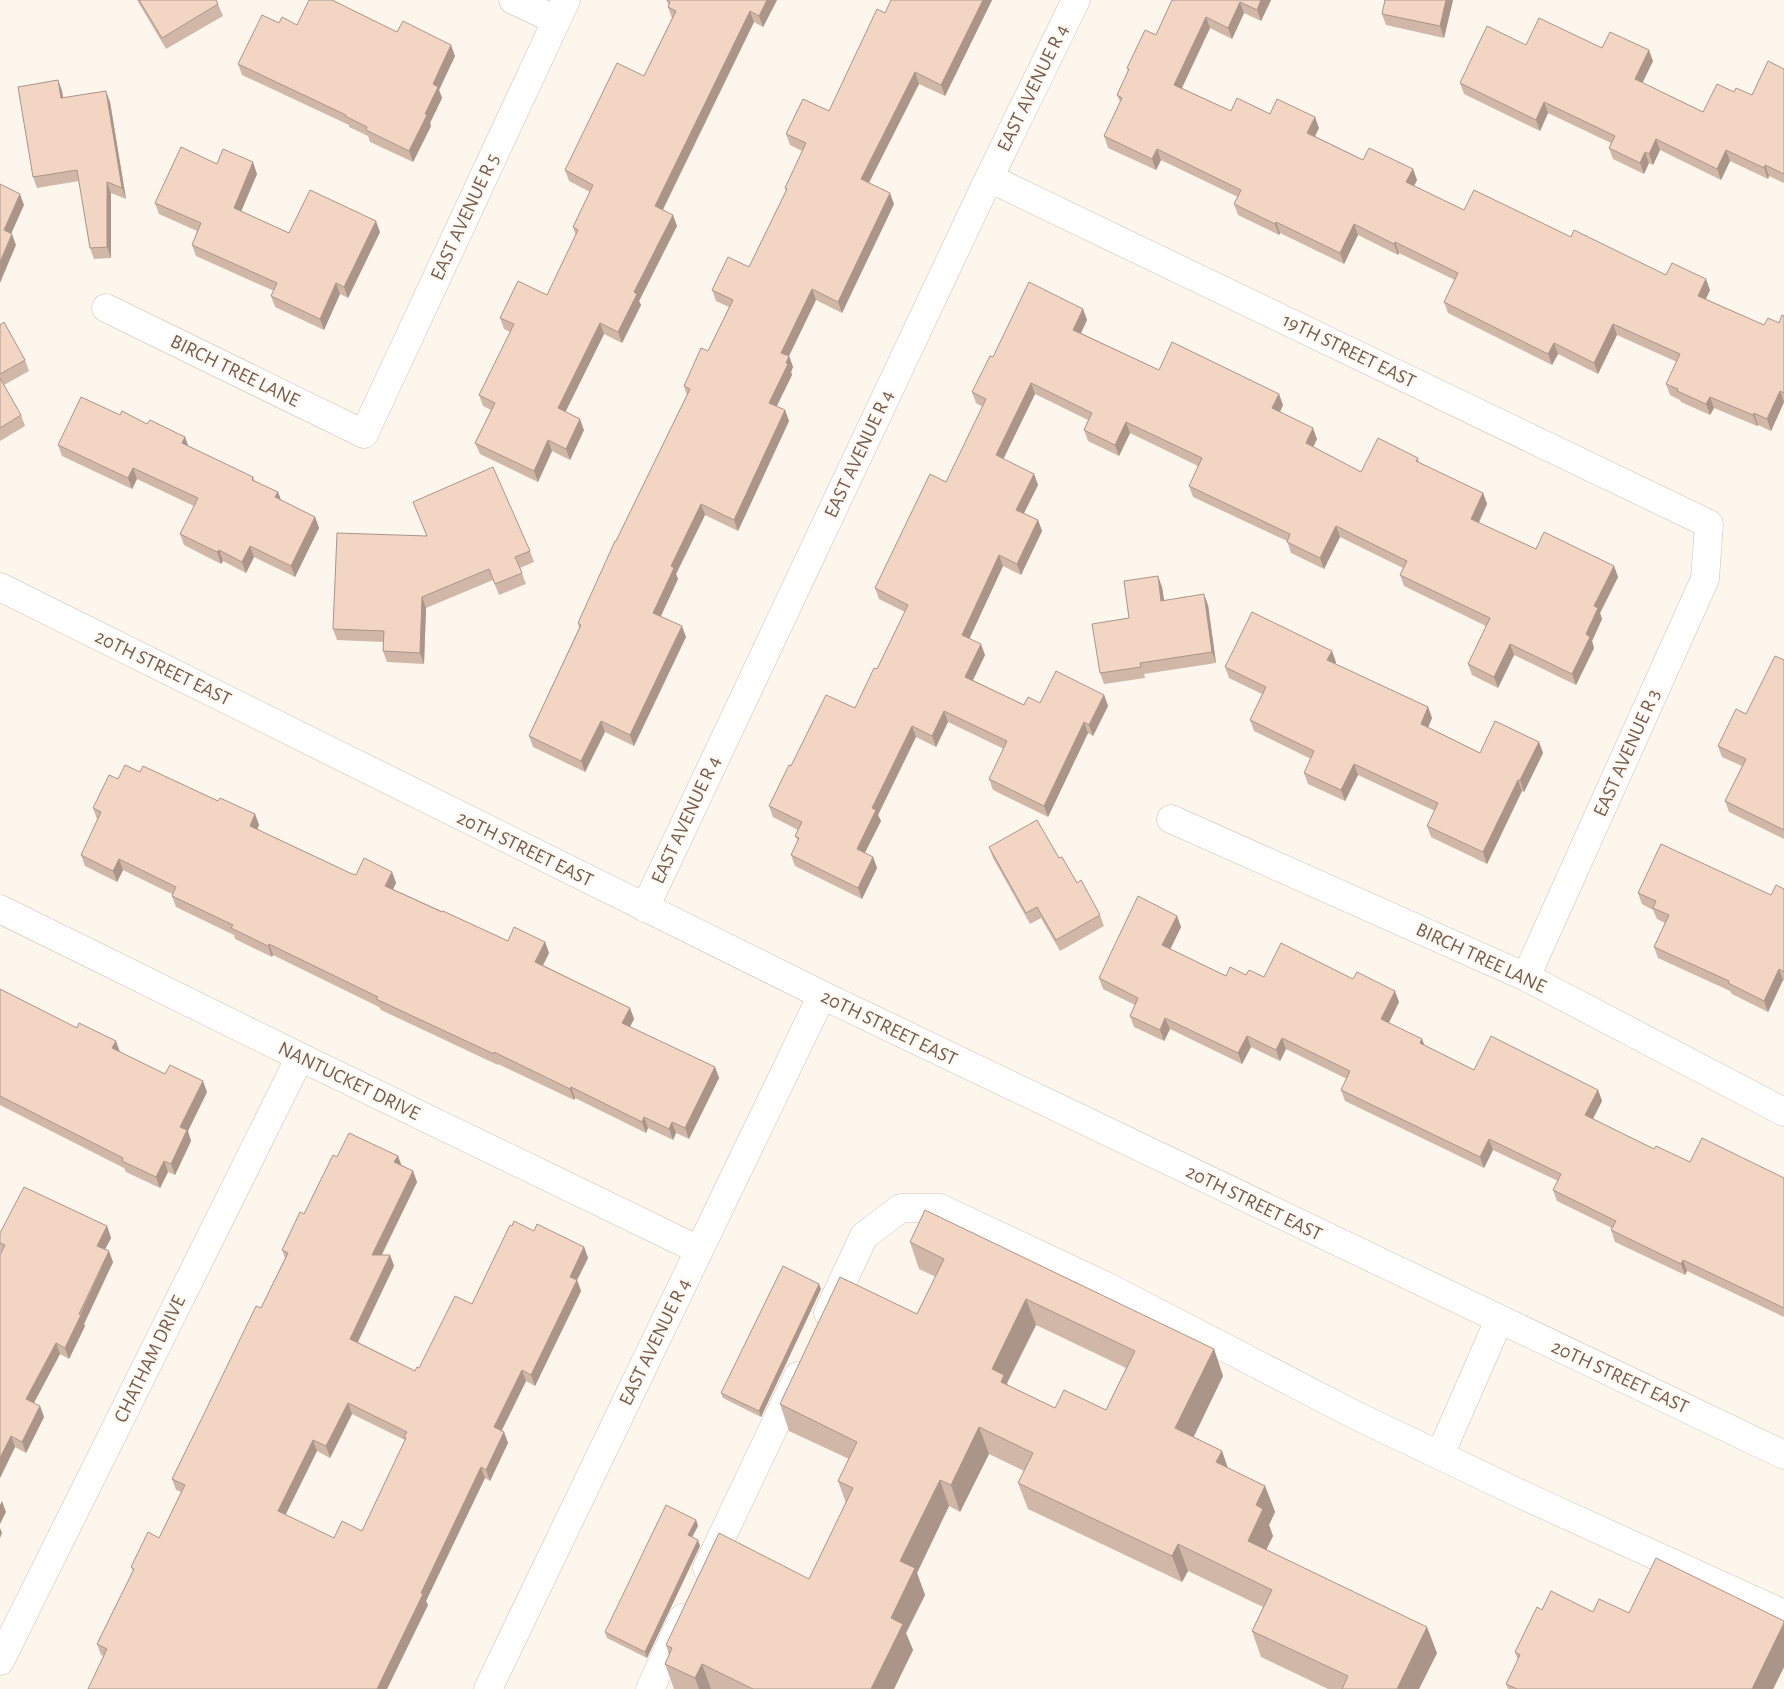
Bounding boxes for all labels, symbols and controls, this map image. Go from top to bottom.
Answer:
street label: EAST AVENUE R 4 [994,21,1072,155]
street label: EAST AVENUE R 5 [427,151,503,283]
street label: 19TH STREET EAST [1279,310,1419,392]
street label: BIRCH TREE LANE [167,331,303,411]
street label: EAST AVENUE R 4 [821,387,897,521]
street label: 20TH STREET EAST [92,626,235,710]
street label: EAST AVENUE R 3 [1590,686,1664,820]
street label: EAST AVENUE R 4 [648,753,724,887]
street label: 20TH STREET EAST [454,807,597,891]
street label: BIRCH TREE LANE [1413,919,1549,997]
street label: 20TH STREET EAST [818,986,961,1070]
street label: NANTUCKET DRIVE [275,1038,423,1124]
street label: 20TH STREET EAST [1183,1161,1326,1245]
street label: EAST AVENUE R 4 [616,1275,694,1409]
street label: CHATHAM DRIVE [111,1292,190,1426]
street label: 20TH STREET EAST [1548,1336,1692,1418]

